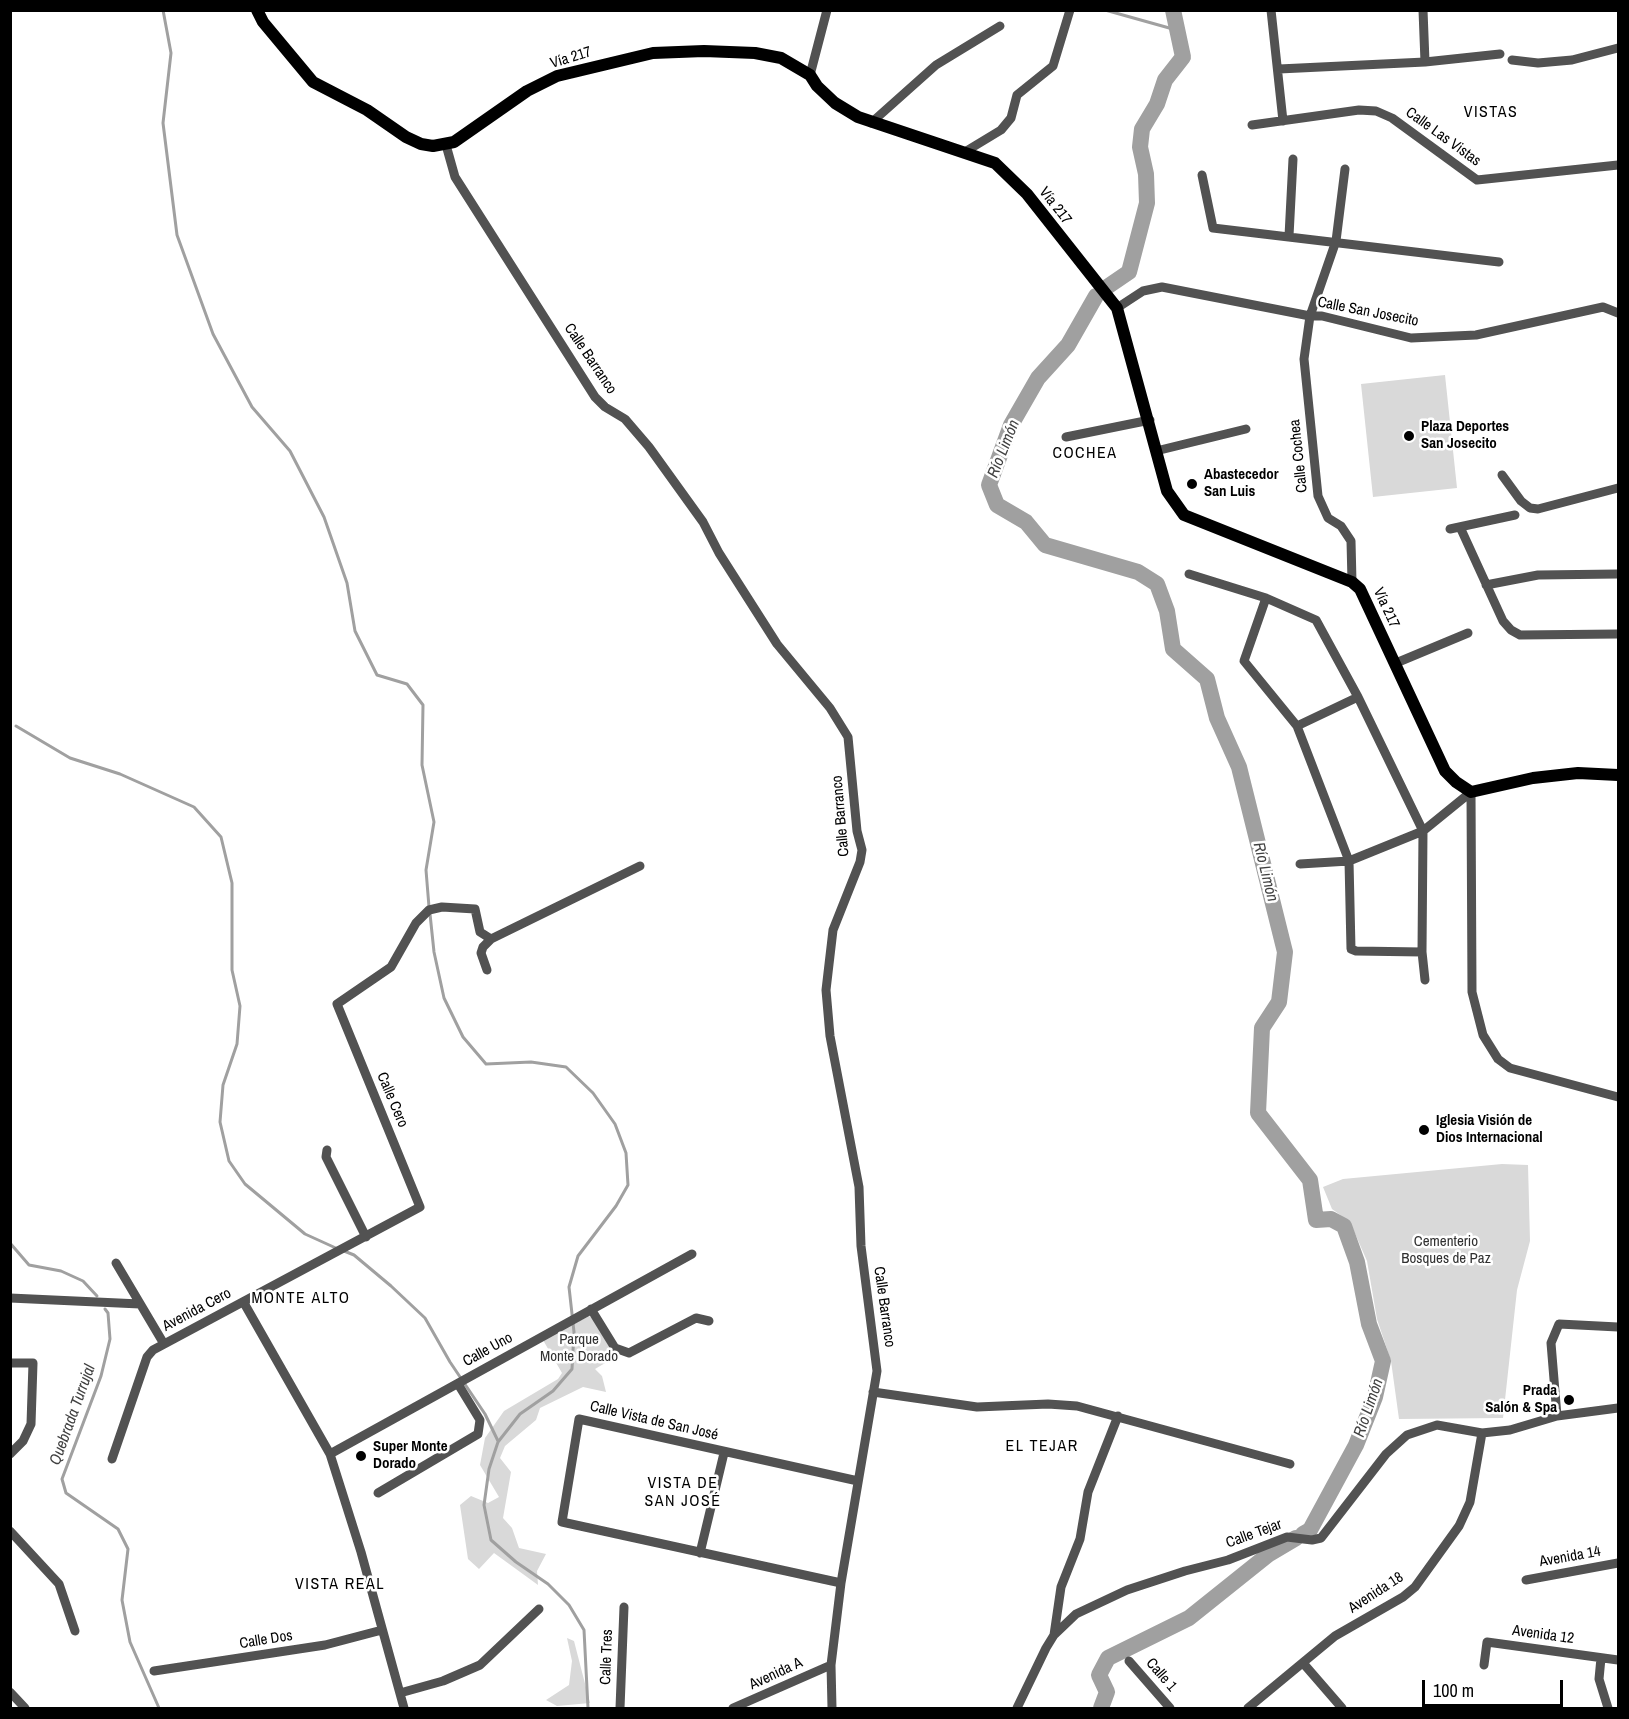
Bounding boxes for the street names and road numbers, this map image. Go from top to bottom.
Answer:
street label: Vía 217 [548,43,594,73]
street label: Calle Las Vistas [1402,104,1484,170]
street label: Vía 217 [1035,184,1075,228]
street label: Calle San Josecito [1316,293,1420,331]
street label: Calle Barranco [560,320,620,398]
street label: Calle Cochea [1286,418,1312,494]
street label: Vía 217 [1369,585,1403,631]
street label: Calle Barranco [828,775,854,857]
street label: Calle Cero [372,1070,412,1130]
street label: Calle Barranco [869,1265,899,1349]
street label: Avenida Cero [160,1284,234,1336]
street label: Calle Uno [460,1329,516,1371]
street label: Calle Vista de San José [588,1397,720,1445]
street label: Calle Tejar [1224,1516,1284,1552]
street label: Avenida 14 [1538,1543,1602,1571]
street label: Avenida 18 [1345,1569,1407,1617]
street label: Avenida 12 [1511,1622,1575,1648]
street label: Calle Dos [238,1627,294,1653]
street label: Calle Tres [597,1629,617,1685]
street label: Avenida A [747,1654,805,1694]
street label: Calle 1 [1142,1655,1180,1695]

